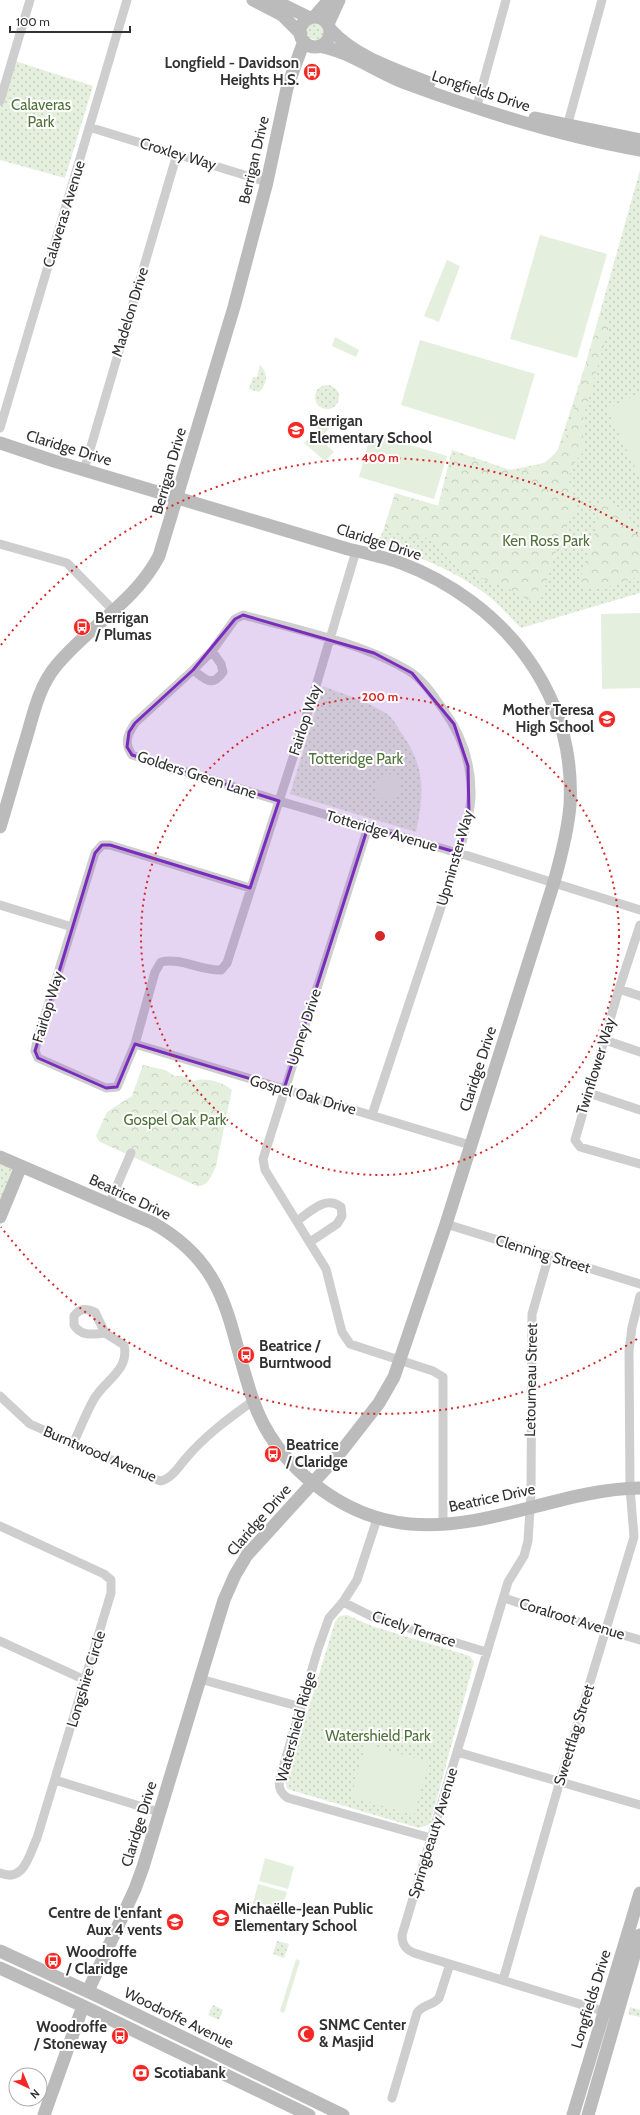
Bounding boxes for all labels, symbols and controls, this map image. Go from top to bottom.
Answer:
scale bar [10,8,130,34]
text: 100 m [16,14,50,29]
place label: Longfield - Davidson Heights H.S. [165,54,299,89]
bus stop icon: Longfield - Davidson Heights H.S. [302,62,322,82]
street label: Longfields Drive [430,67,533,115]
park label: Calaveras Park [11,96,71,131]
street label: Berrigan Drive [235,114,273,206]
street label: Croxley Way [138,134,219,174]
street label: Calaveras Avenue [39,158,89,270]
street label: Madelon Drive [108,265,152,359]
place label: Berrigan Elementary School [309,412,432,447]
school or university icon: Berrigan Elementary School [286,420,306,440]
street label: Berrigan Drive [148,425,190,516]
street label: Claridge Drive [24,426,114,470]
text: 400 m [361,450,399,465]
street label: Claridge Drive [334,520,424,564]
park label: Ken Ross Park [502,532,590,550]
place label: Berrigan / Plumas [94,609,152,644]
bus stop icon: Berrigan / Plumas [72,617,92,637]
street label: Fairlop Way [285,682,325,758]
text: 200 m [362,689,398,704]
place label: Mother Teresa High School [502,701,595,736]
school or university icon: Mother Teresa High School [597,709,617,729]
street label: Golders Green Lane [135,747,259,803]
park label: Totteridge Park [309,750,404,768]
street label: Totteridge Avenue [324,806,440,856]
street label: Upminster Way [433,808,477,908]
centre of rings [373,929,387,943]
street label: Fairlop Way [29,969,67,1045]
street label: Upney Drive [283,986,325,1068]
street label: Twinflower Way [573,1015,619,1117]
street label: Claridge Drive [456,1024,500,1114]
street label: Gospel Oak Drive [248,1071,359,1119]
park label: Gospel Oak Park [123,1111,227,1129]
street label: Beatrice Drive [86,1170,174,1224]
street label: Clenning Street [493,1231,593,1277]
street label: Letourneau Street [521,1323,541,1437]
place label: Beatrice / Burntwood [259,1337,331,1372]
bus stop icon: Beatrice / Burntwood [236,1345,256,1365]
street label: Burntwood Avenue [41,1422,160,1486]
place label: Beatrice / Claridge [285,1436,348,1471]
bus stop icon: Beatrice / Claridge [263,1444,283,1464]
street label: Beatrice Drive [447,1480,537,1516]
street label: Claridge Drive [223,1481,295,1559]
street label: Coralroot Avenue [517,1594,627,1644]
street label: Cicely Terrace [370,1607,459,1651]
street label: Longshire Circle [63,1628,109,1729]
street label: Watershield Ridge [273,1669,320,1784]
street label: Sweetflag Street [550,1682,598,1788]
park label: Watershield Park [325,1727,431,1745]
street label: Springbeauty Avenue [405,1765,461,1900]
street label: Claridge Drive [117,1779,161,1869]
place label: Michaëlle-Jean Public Elementary School [234,1900,373,1935]
place label: Centre de l'enfant Aux 4 vents [48,1904,162,1939]
school or university icon: Michaëlle-Jean Public Elementary School [211,1908,231,1928]
school or university icon: Centre de l'enfant Aux 4 vents [165,1912,185,1932]
place label: Woodroffe / Claridge [65,1943,137,1978]
street label: Longfields Drive [567,1947,615,2051]
bus stop icon: Woodroffe / Claridge [43,1951,63,1971]
street label: Woodroffe Avenue [121,1984,237,2052]
place label: SNMC Center & Masjid [319,2016,406,2051]
place label: Woodroffe / Stoneway [33,2018,108,2053]
mosque icon: SNMC Center & Masjid [296,2024,316,2044]
bus stop icon: Woodroffe / Stoneway [110,2026,130,2046]
bank icon: Scotiabank [131,2063,151,2083]
place label: Scotiabank [154,2064,226,2082]
north arrow [8,2067,48,2107]
text: N [27,2086,43,2102]

